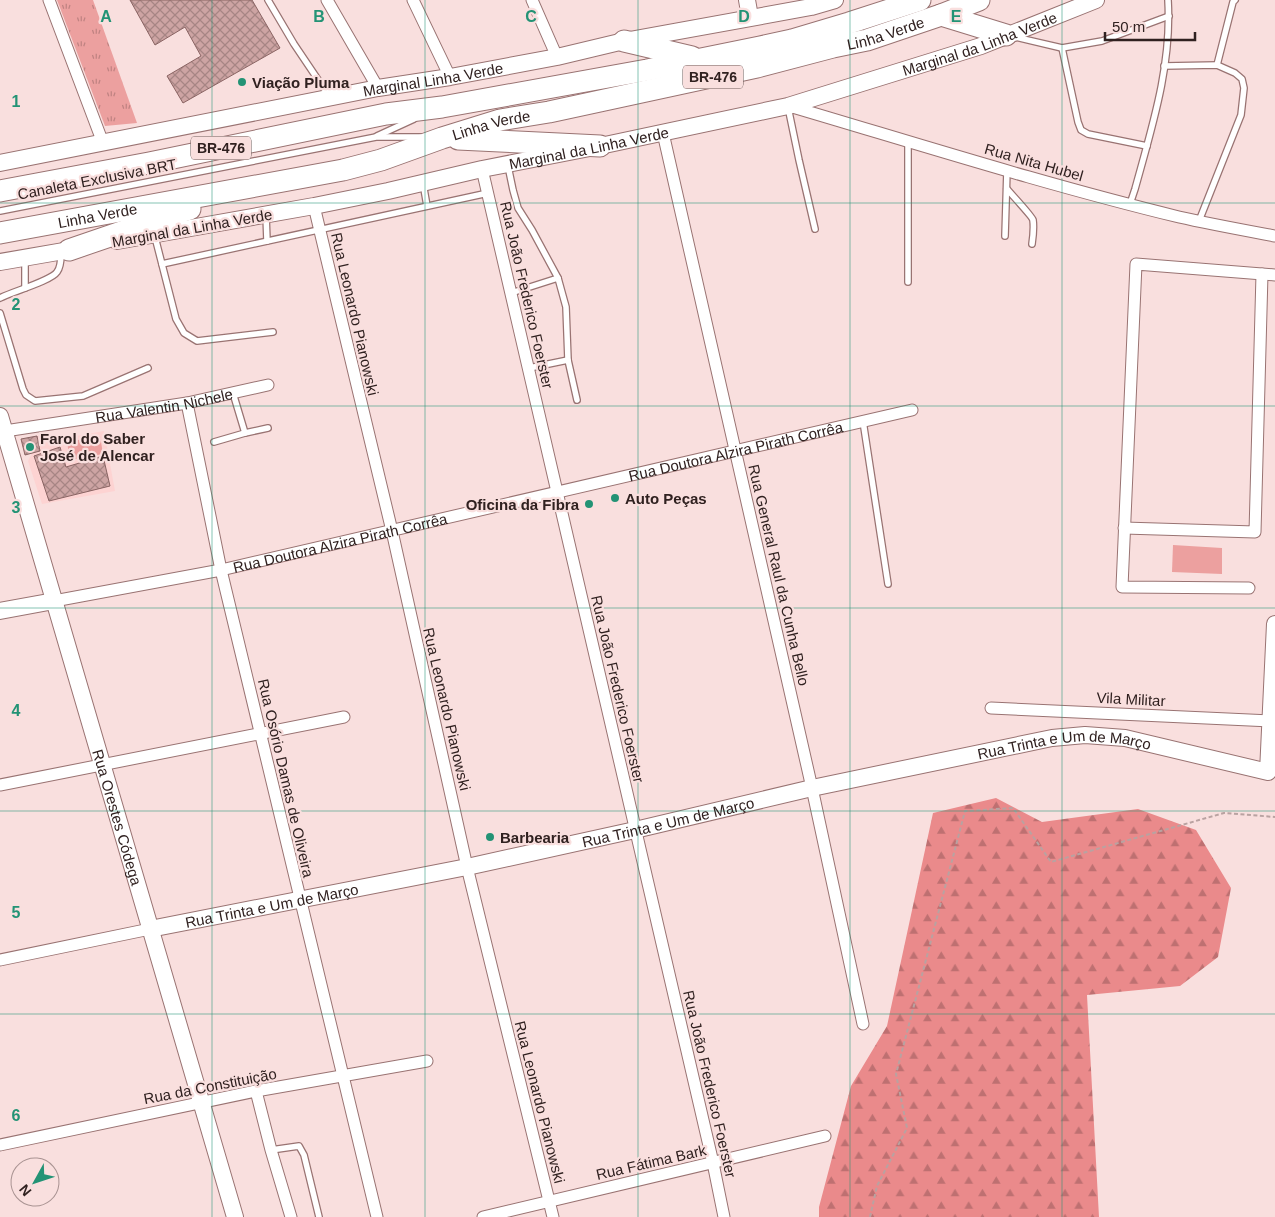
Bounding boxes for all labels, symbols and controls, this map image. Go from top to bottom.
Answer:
text: A [100,8,112,25]
text: B [313,8,325,25]
text: C [525,8,537,25]
text: D [738,8,750,25]
street label: Marginal da Linha Verde [900,8,1059,78]
text: E [951,8,962,25]
scale bar [1105,10,1195,42]
street label: Linha Verde [845,13,926,52]
text: 50 m [1112,18,1145,35]
street label: Marginal Linha Verde [361,59,504,99]
road number: BR-476 [683,66,743,88]
place label: Viação Pluma [252,74,350,91]
marker: Viação Pluma [236,76,248,88]
text: 1 [12,93,21,110]
street label: Linha Verde [450,107,531,143]
street label: Marginal da Linha Verde [507,123,670,172]
road number: BR-476 [191,136,251,160]
street label: Rua Nita Hubel [983,140,1085,184]
street label: Canaleta Exclusiva BRT [16,155,178,203]
street label: Linha Verde [56,200,138,231]
street label: Rua João Frederico Foerster [497,200,557,390]
street label: Marginal da Linha Verde [110,206,274,250]
street label: Rua Leonardo Pianowski [328,231,382,397]
text: 2 [12,296,21,313]
street label: Rua Valentin Nichele [94,385,234,425]
street label: Rua Doutora Alzira Pirath Corrêa [627,418,845,484]
place label: Farol do Saber José de Alencar [40,430,155,464]
marker: Farol do Saber José de Alencar [24,441,36,453]
street label: Rua General Raul da Cunha Bello [745,463,813,687]
place label: Auto Peças [625,490,707,507]
marker: Auto Peças [609,492,621,504]
place label: Oficina da Fibra [466,496,580,513]
marker: Oficina da Fibra [583,498,595,510]
text: 3 [12,499,21,516]
street label: Rua Doutora Alzira Pirath Corrêa [231,509,449,575]
street label: Rua João Frederico Foerster [588,594,648,784]
street label: Rua Leonardo Pianowski [420,626,474,792]
street label: Rua Osório Damas de Oliveira [255,677,317,880]
street label: Vila Militar [1096,689,1166,709]
text: 4 [12,702,21,719]
street label: Rua Trinta e Um de Março [976,727,1153,762]
street label: Rua Orestes Códega [90,747,146,888]
street label: Rua Trinta e Um de Março [580,794,756,850]
place label: Barbearia [500,829,570,846]
marker: Barbearia [484,831,496,843]
street label: Rua Trinta e Um de Março [184,880,360,930]
text: 5 [12,904,21,921]
street label: Rua João Frederico Foerster [680,989,740,1179]
street label: Rua Leonardo Pianowski [512,1019,568,1185]
street label: Rua da Constituição [142,1065,278,1107]
text: 6 [12,1107,21,1124]
street label: Rua Fátima Bark [594,1141,708,1183]
north arrow [10,1157,60,1207]
text: N [16,1181,34,1199]

